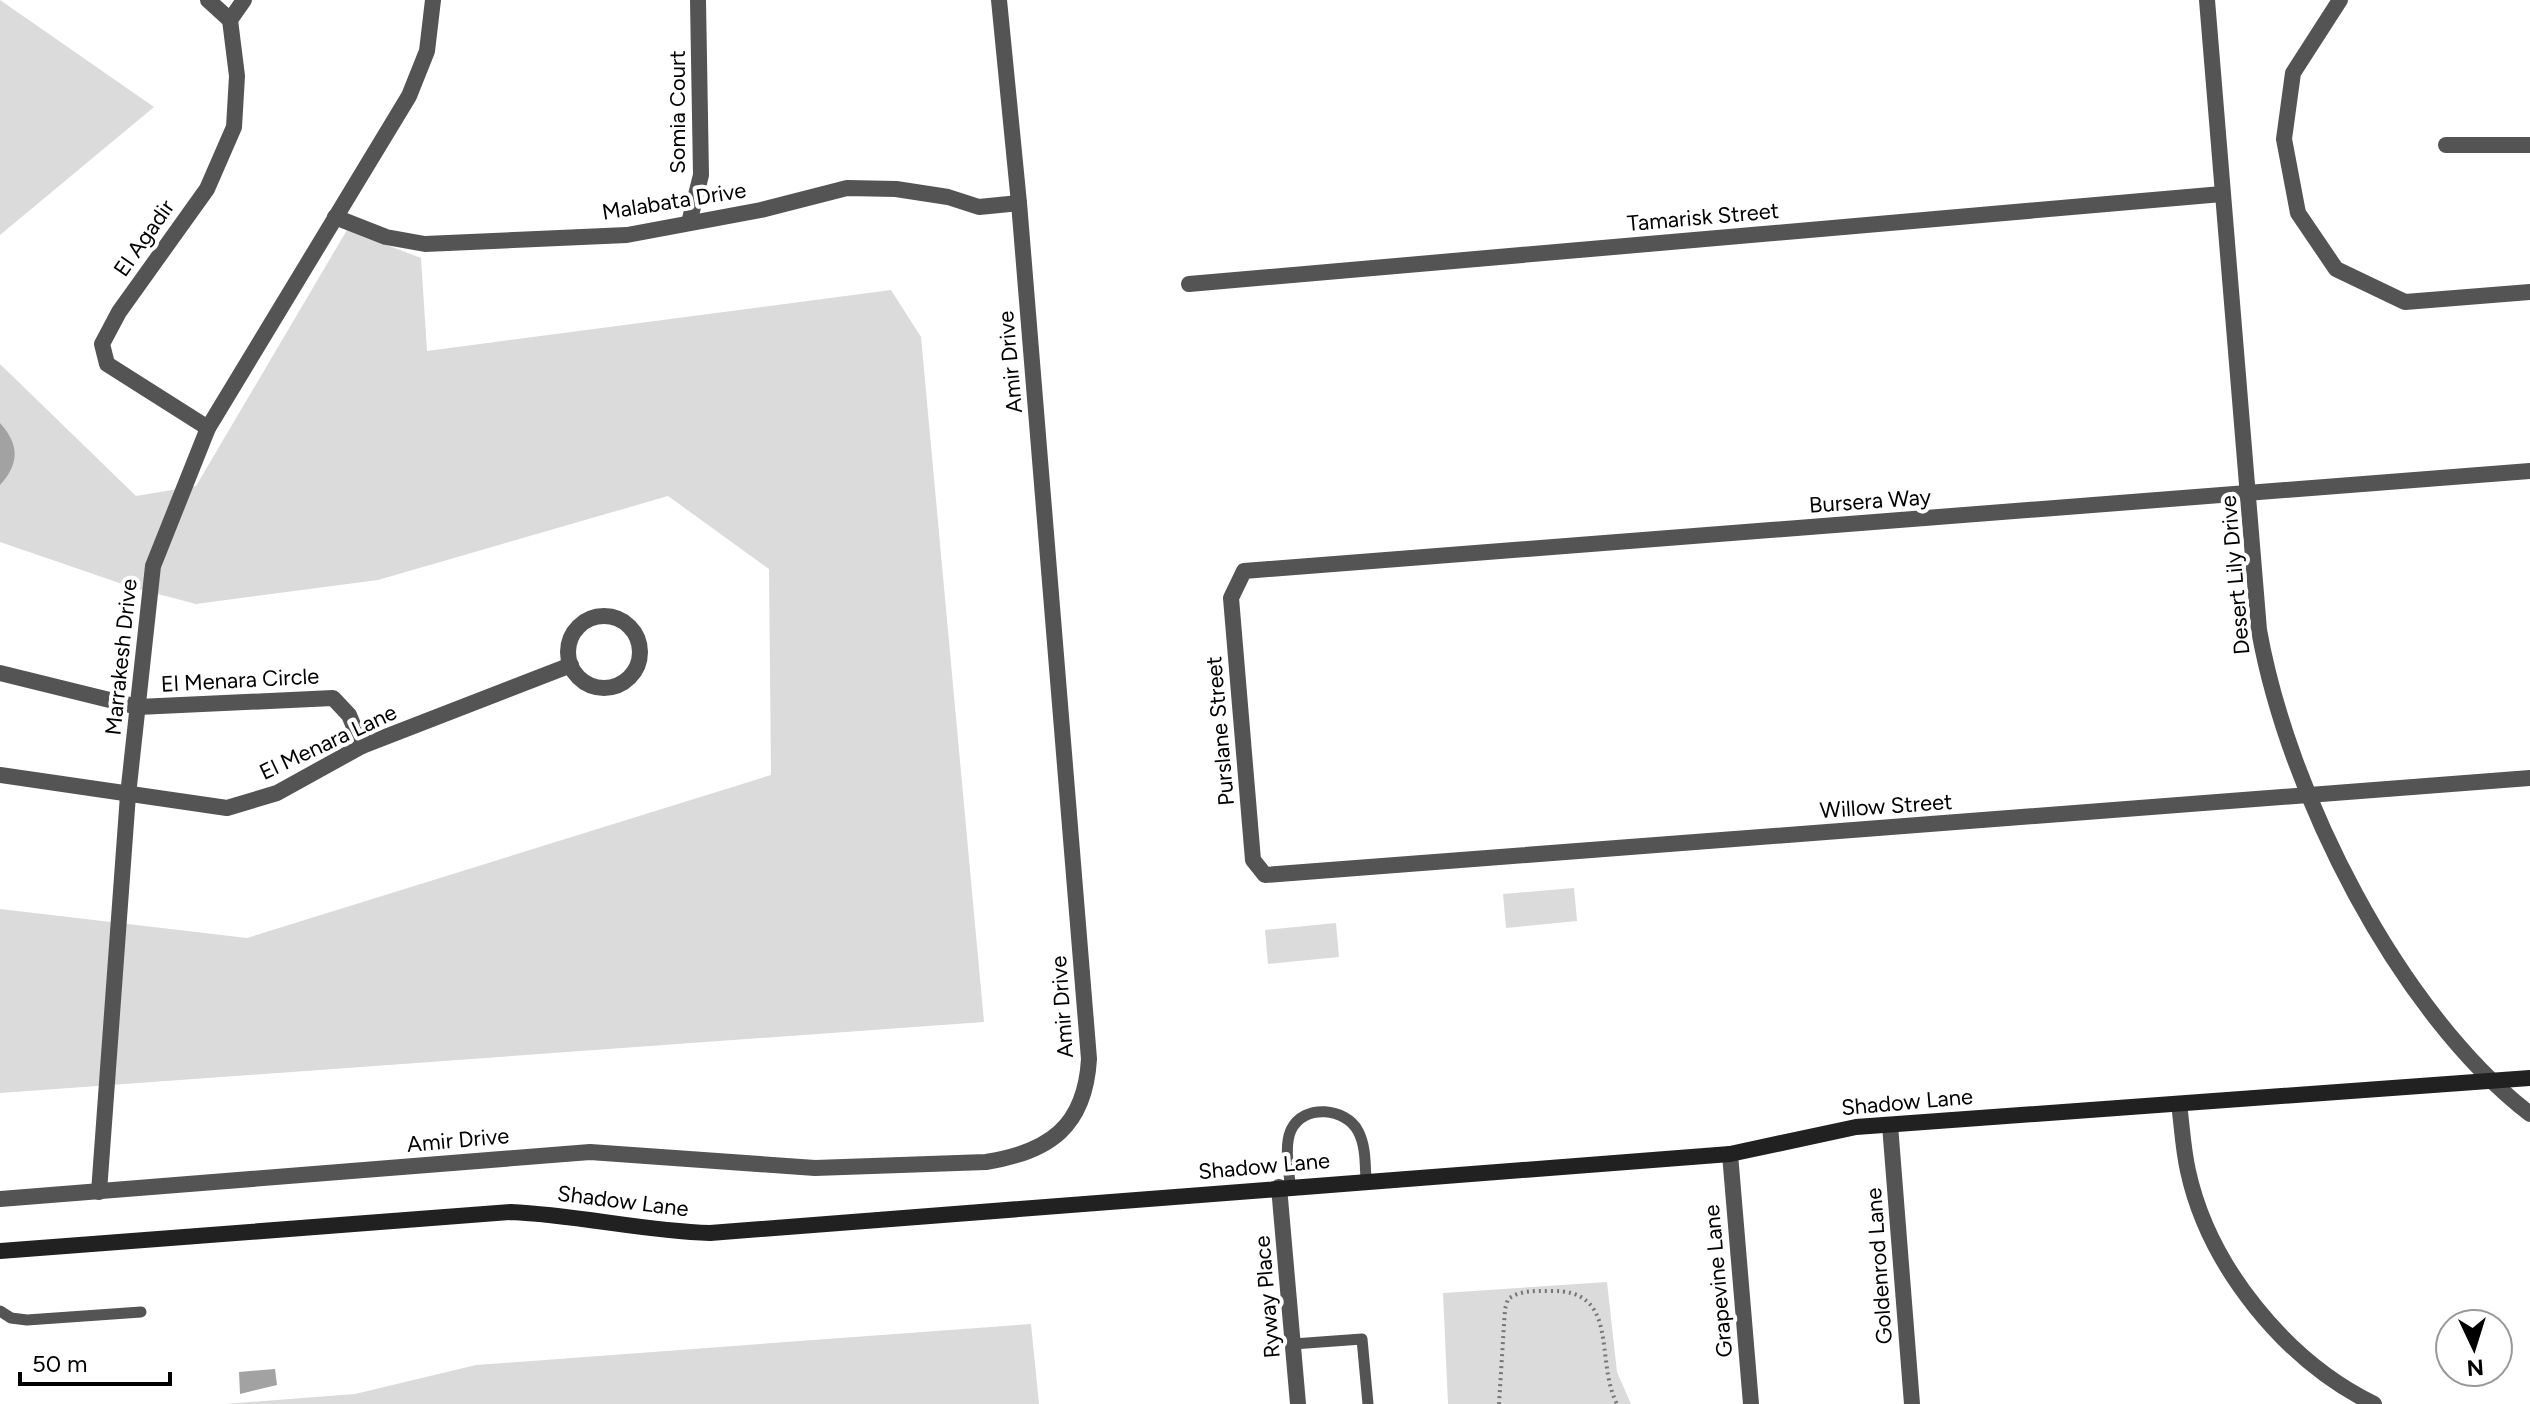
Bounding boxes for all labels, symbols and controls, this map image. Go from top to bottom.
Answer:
street label: Somia Court [664,50,691,174]
street label: Malabata Drive [600,176,748,226]
street label: El Agadir [108,194,181,282]
street label: Tamarisk Street [1626,197,1780,237]
street label: Amir Drive [992,310,1028,414]
street label: Bursera Way [1808,483,1932,519]
street label: Desert Lily Drive [2215,494,2255,656]
street label: Marrakesh Drive [99,577,143,737]
street label: Purslane Street [1200,655,1240,807]
street label: El Menara Circle [160,662,320,698]
street label: El Menara Lane [255,698,401,786]
street label: Willow Street [1819,788,1953,824]
street label: Amir Drive [1045,955,1079,1059]
street label: Shadow Lane [1840,1083,1974,1121]
street label: Amir Drive [406,1122,510,1158]
street label: Shadow Lane [1197,1147,1331,1185]
street label: Shadow Lane [556,1180,690,1222]
street label: Goldenrod Lane [1860,1187,1898,1345]
street label: Grapevine Lane [1698,1203,1738,1359]
street label: Ryway Place [1248,1235,1286,1359]
north arrow [2434,1308,2514,1388]
scale bar [20,1336,170,1386]
text: 50 m [32,1349,88,1378]
text: N [2466,1353,2485,1382]

